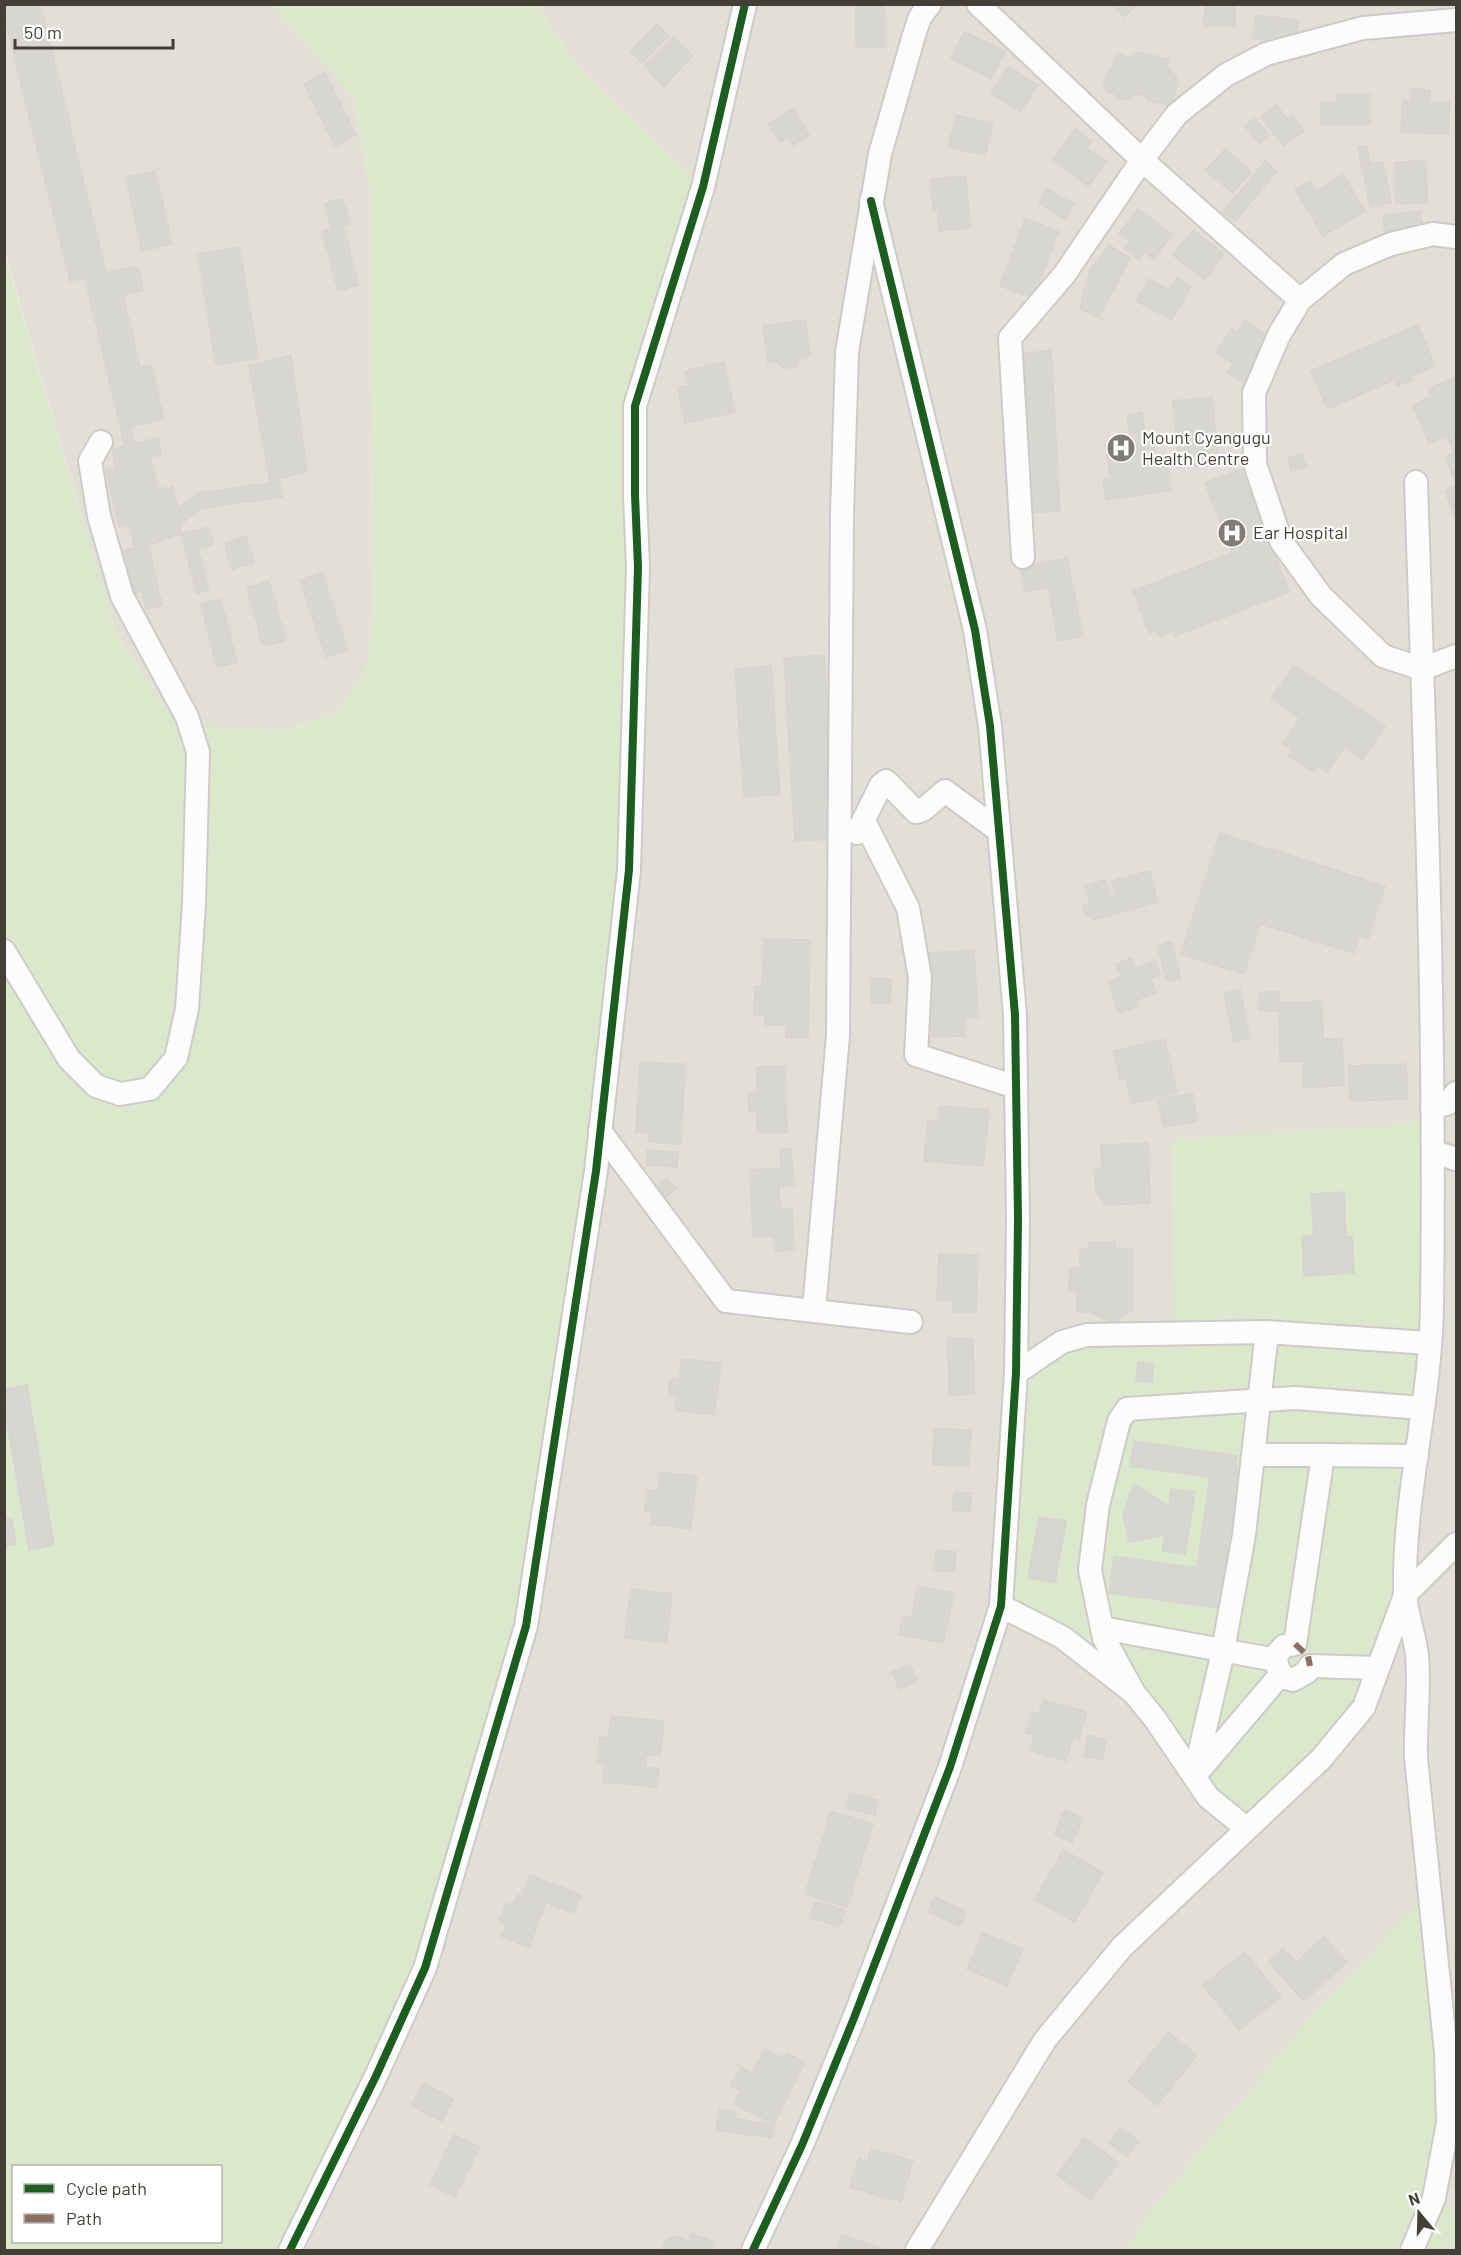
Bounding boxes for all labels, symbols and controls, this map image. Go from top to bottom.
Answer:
scale bar [15,12,172,50]
text: 50 m [24,21,62,43]
place label: Mount Cyangugu Health Centre [1142,426,1271,469]
hospital icon: Mount Cyangugu Health Centre [1105,432,1137,464]
hospital icon: Ear Hospital [1216,517,1248,549]
place label: Ear Hospital [1253,521,1348,543]
legend [12,2165,222,2243]
text: Cycle path [66,2177,147,2199]
north arrow [1389,2183,1449,2243]
text: N [1406,2188,1422,2209]
text: Path [66,2207,102,2229]

